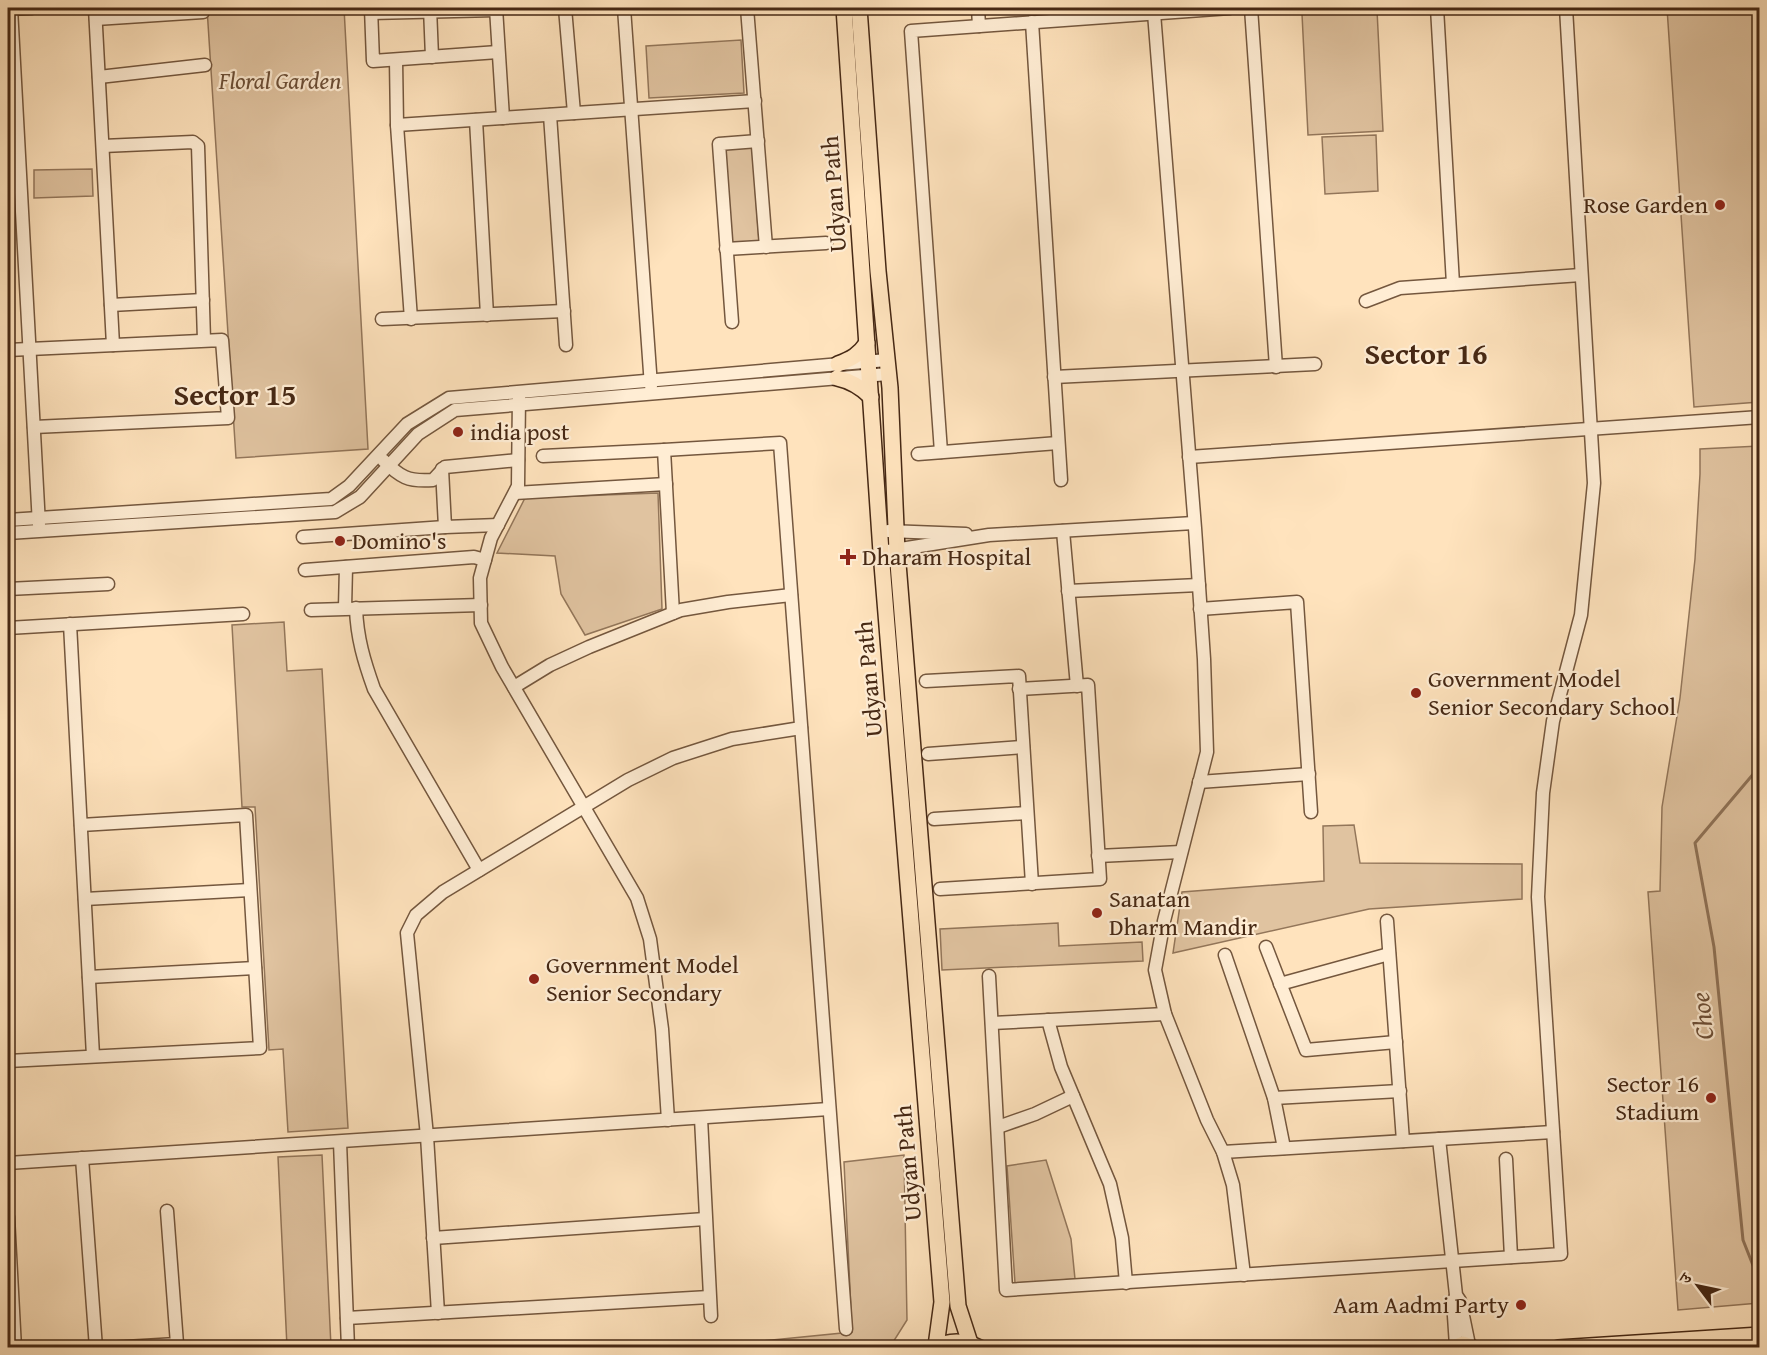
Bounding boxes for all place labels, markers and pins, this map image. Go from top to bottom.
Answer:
place label: Rose Garden [1583,187,1709,222]
marker: Rose Garden [1713,198,1727,212]
place label: india post [470,414,570,449]
marker: india post [451,425,465,439]
place label: Domino's [352,523,447,558]
marker: Domino's [333,534,347,548]
place label: Dharam Hospital [862,539,1031,574]
marker: Dharam Hospital [839,548,857,566]
place label: Government Model Senior Secondary School [1428,661,1676,724]
marker: Government Model Senior Secondary School [1409,686,1423,700]
place label: Sanatan Dharm Mandir [1109,881,1257,944]
marker: Sanatan Dharm Mandir [1090,906,1104,920]
place label: Government Model Senior Secondary [546,947,739,1010]
marker: Government Model Senior Secondary [527,972,541,986]
place label: Sector 16 Stadium [1606,1066,1699,1129]
marker: Sector 16 Stadium [1704,1091,1718,1105]
place label: Aam Aadmi Party [1333,1287,1509,1322]
marker: Aam Aadmi Party [1514,1298,1528,1312]

